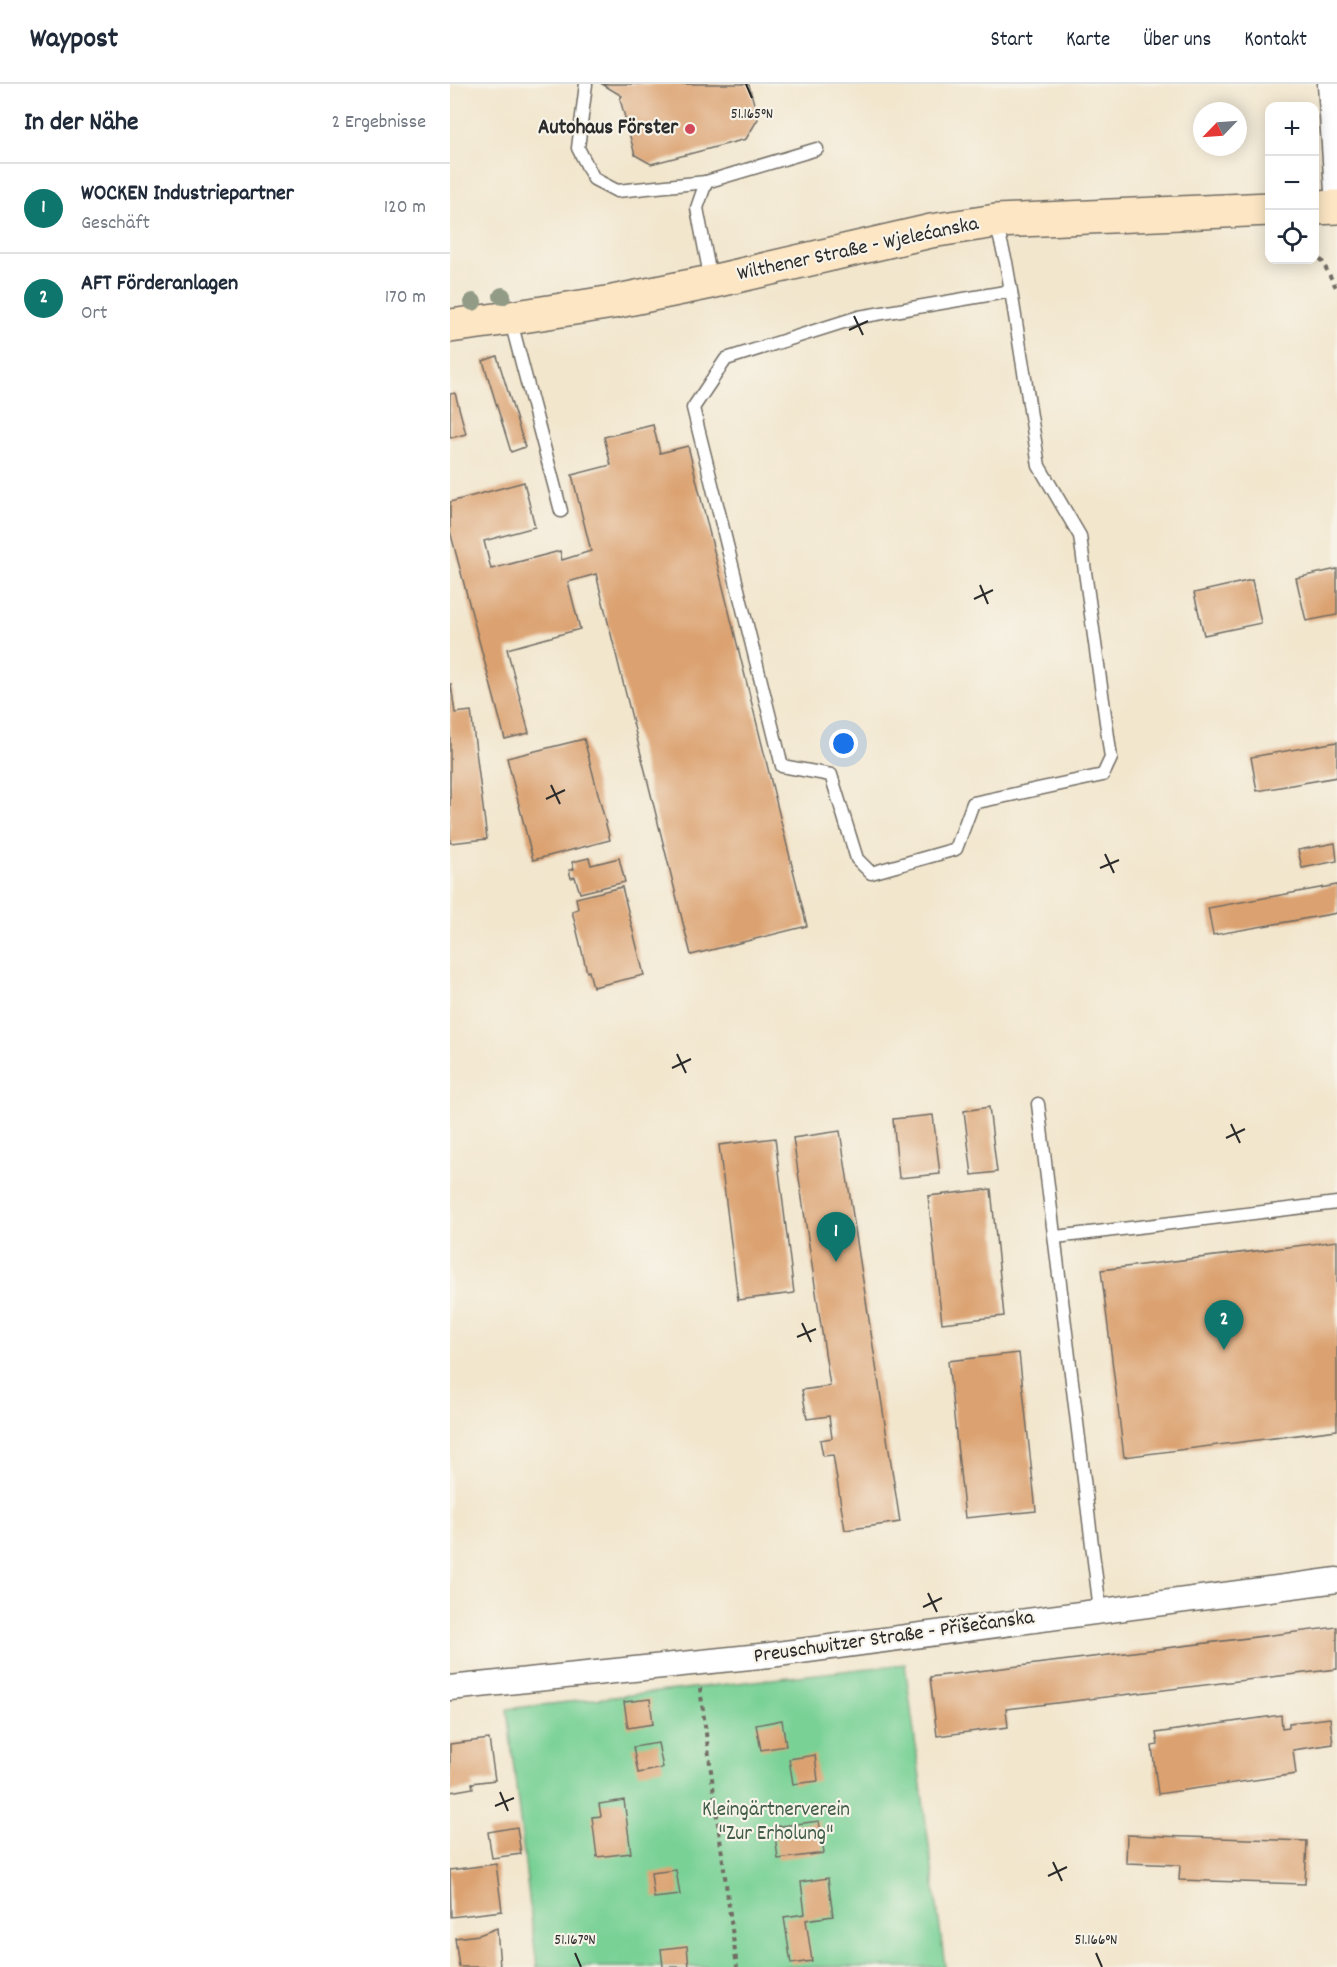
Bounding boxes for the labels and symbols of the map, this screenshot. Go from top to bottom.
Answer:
north arrow [1193,102,1247,156]
text: 51.165°N [731,104,773,126]
place label: Autohaus Förster [538,114,679,144]
marker: Autohaus Förster [683,122,697,136]
street label: Wilthener Straße - Wjelećanska [735,210,983,290]
your location [829,729,858,758]
pin: 1 [816,1212,856,1262]
pin: 2 [1204,1300,1244,1350]
street label: Preuschwitzer Straße - Přišečanska [752,1603,1037,1673]
park label: Kleingärtnerverein "Zur Erholung" [702,1796,850,1850]
text: 51.167°N [554,1930,596,1952]
text: 51.166°N [1075,1930,1117,1952]

